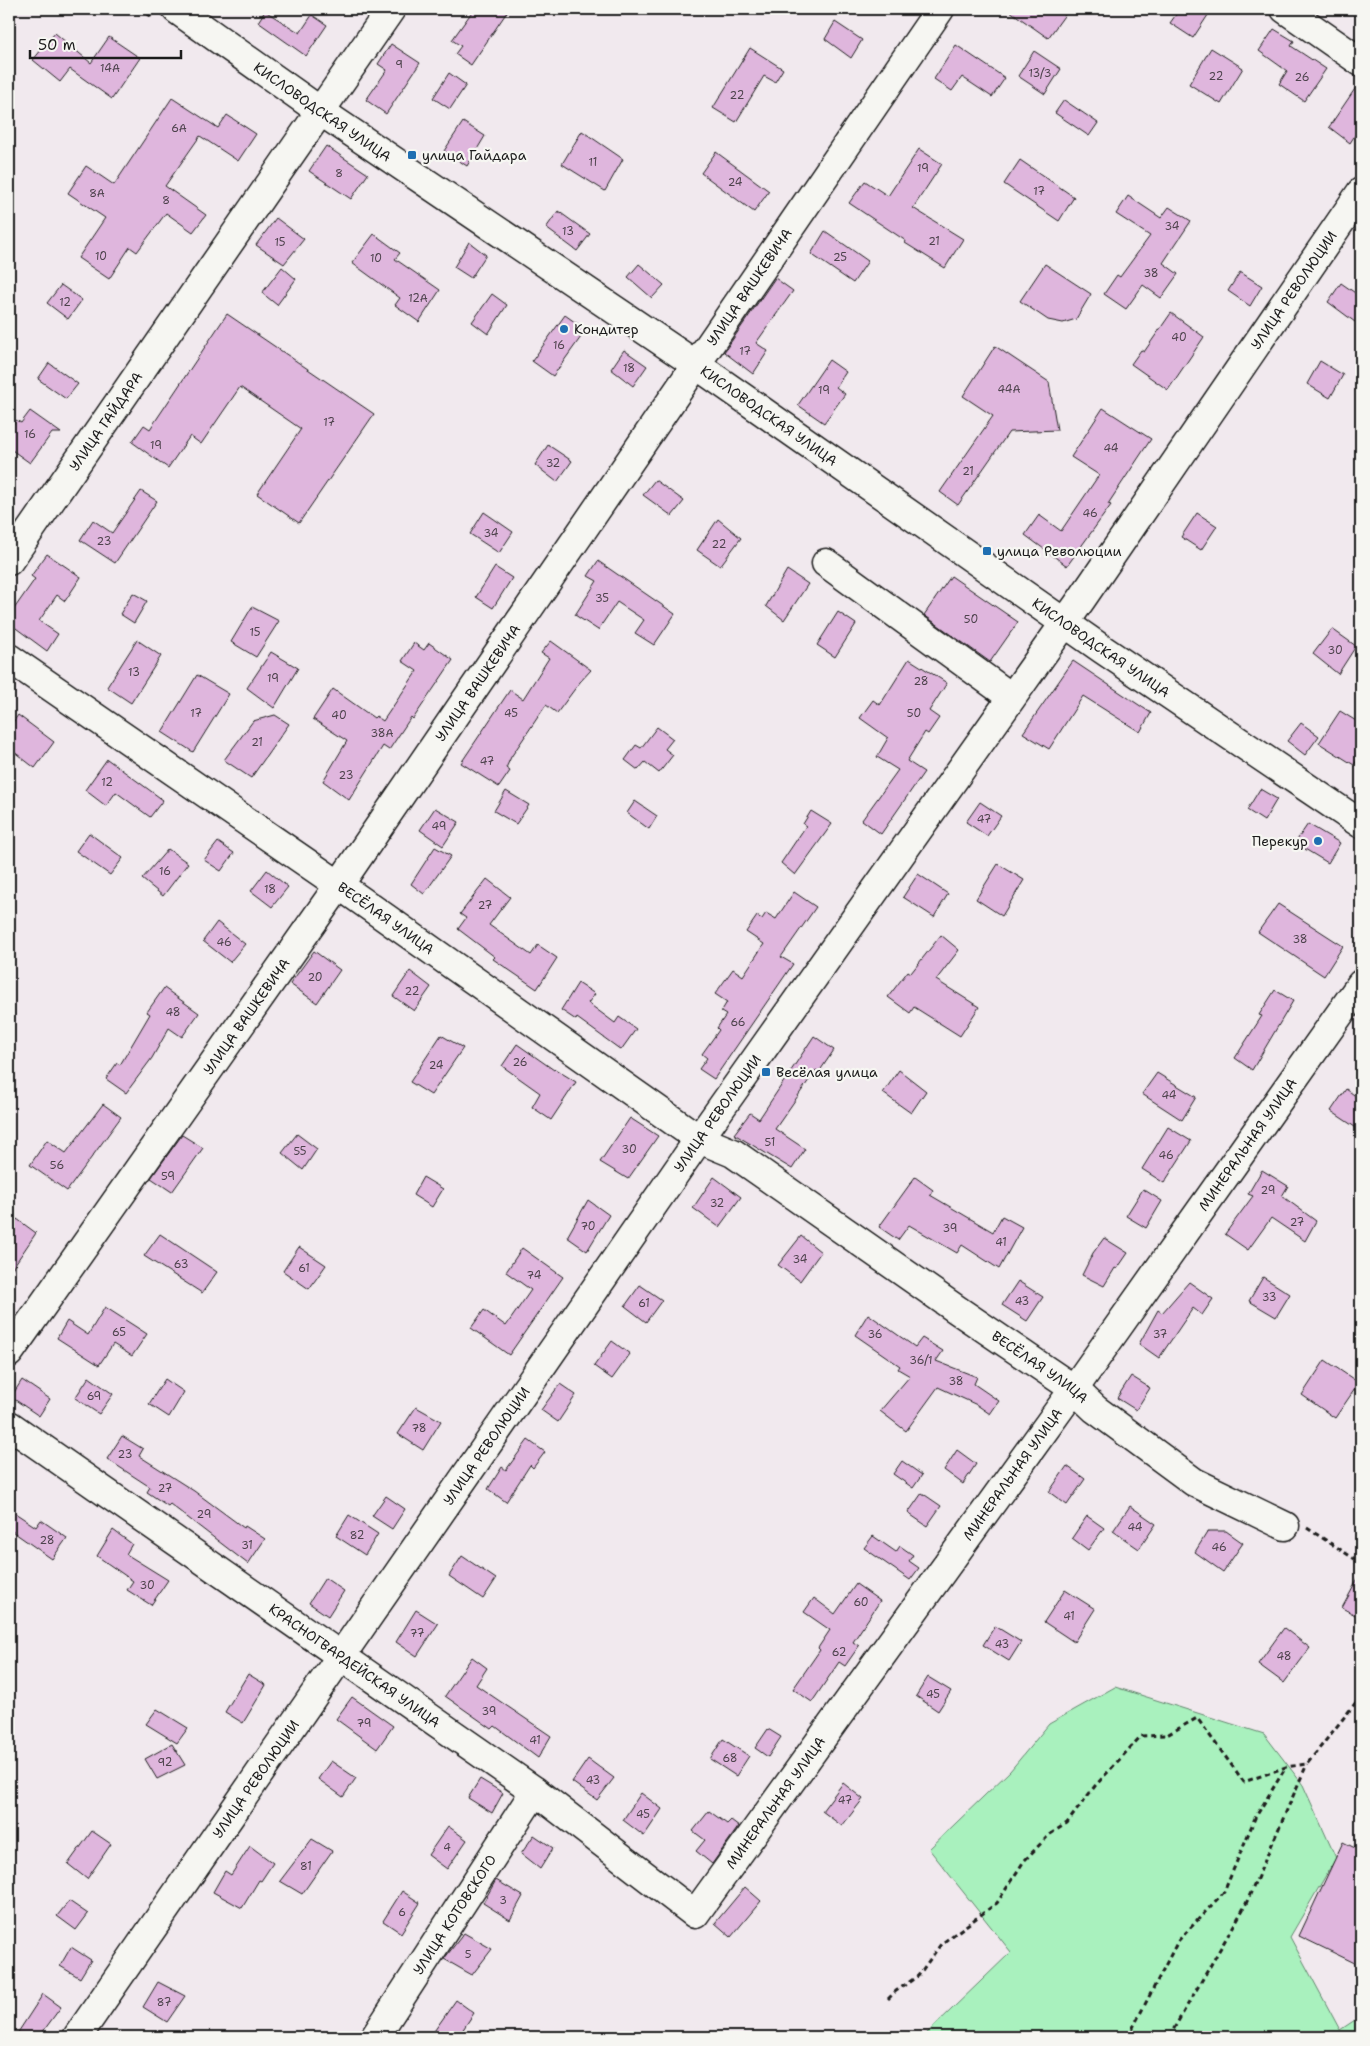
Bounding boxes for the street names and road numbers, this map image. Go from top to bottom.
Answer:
street label: КИСЛОВОДСКАЯ УЛИЦА [250,58,395,165]
street label: УЛИЦА ВАШКЕВИЧА [703,225,796,349]
street label: УЛИЦА РЕВОЛЮЦИИ [1247,227,1341,353]
street label: КИСЛОВОДСКАЯ УЛИЦА [697,362,841,470]
street label: УЛИЦА ГАЙДАРА [65,368,146,474]
street label: КИСЛОВОДСКАЯ УЛИЦА [1029,594,1173,701]
street label: УЛИЦА ВАШКЕВИЧА [431,621,524,745]
street label: ВЕСЁЛАЯ УЛИЦА [334,878,438,958]
street label: УЛИЦА ВАШКЕВИЧА [199,955,294,1078]
street label: УЛИЦА РЕВОЛЮЦИИ [670,1051,765,1176]
street label: МИНЕРАЛЬНАЯ УЛИЦА [1194,1074,1301,1214]
street label: ВЕСЁЛАЯ УЛИЦА [988,1327,1092,1407]
street label: УЛИЦА РЕВОЛЮЦИИ [439,1383,534,1509]
street label: МИНЕРАЛЬНАЯ УЛИЦА [959,1405,1066,1544]
street label: КРАСНОГВАРДЕЙСКАЯ УЛИЦА [265,1600,444,1731]
street label: УЛИЦА РЕВОЛЮЦИИ [209,1716,303,1841]
street label: МИНЕРАЛЬНАЯ УЛИЦА [722,1733,829,1872]
street label: УЛИЦА КОТОВСКОГО [409,1851,500,1978]

